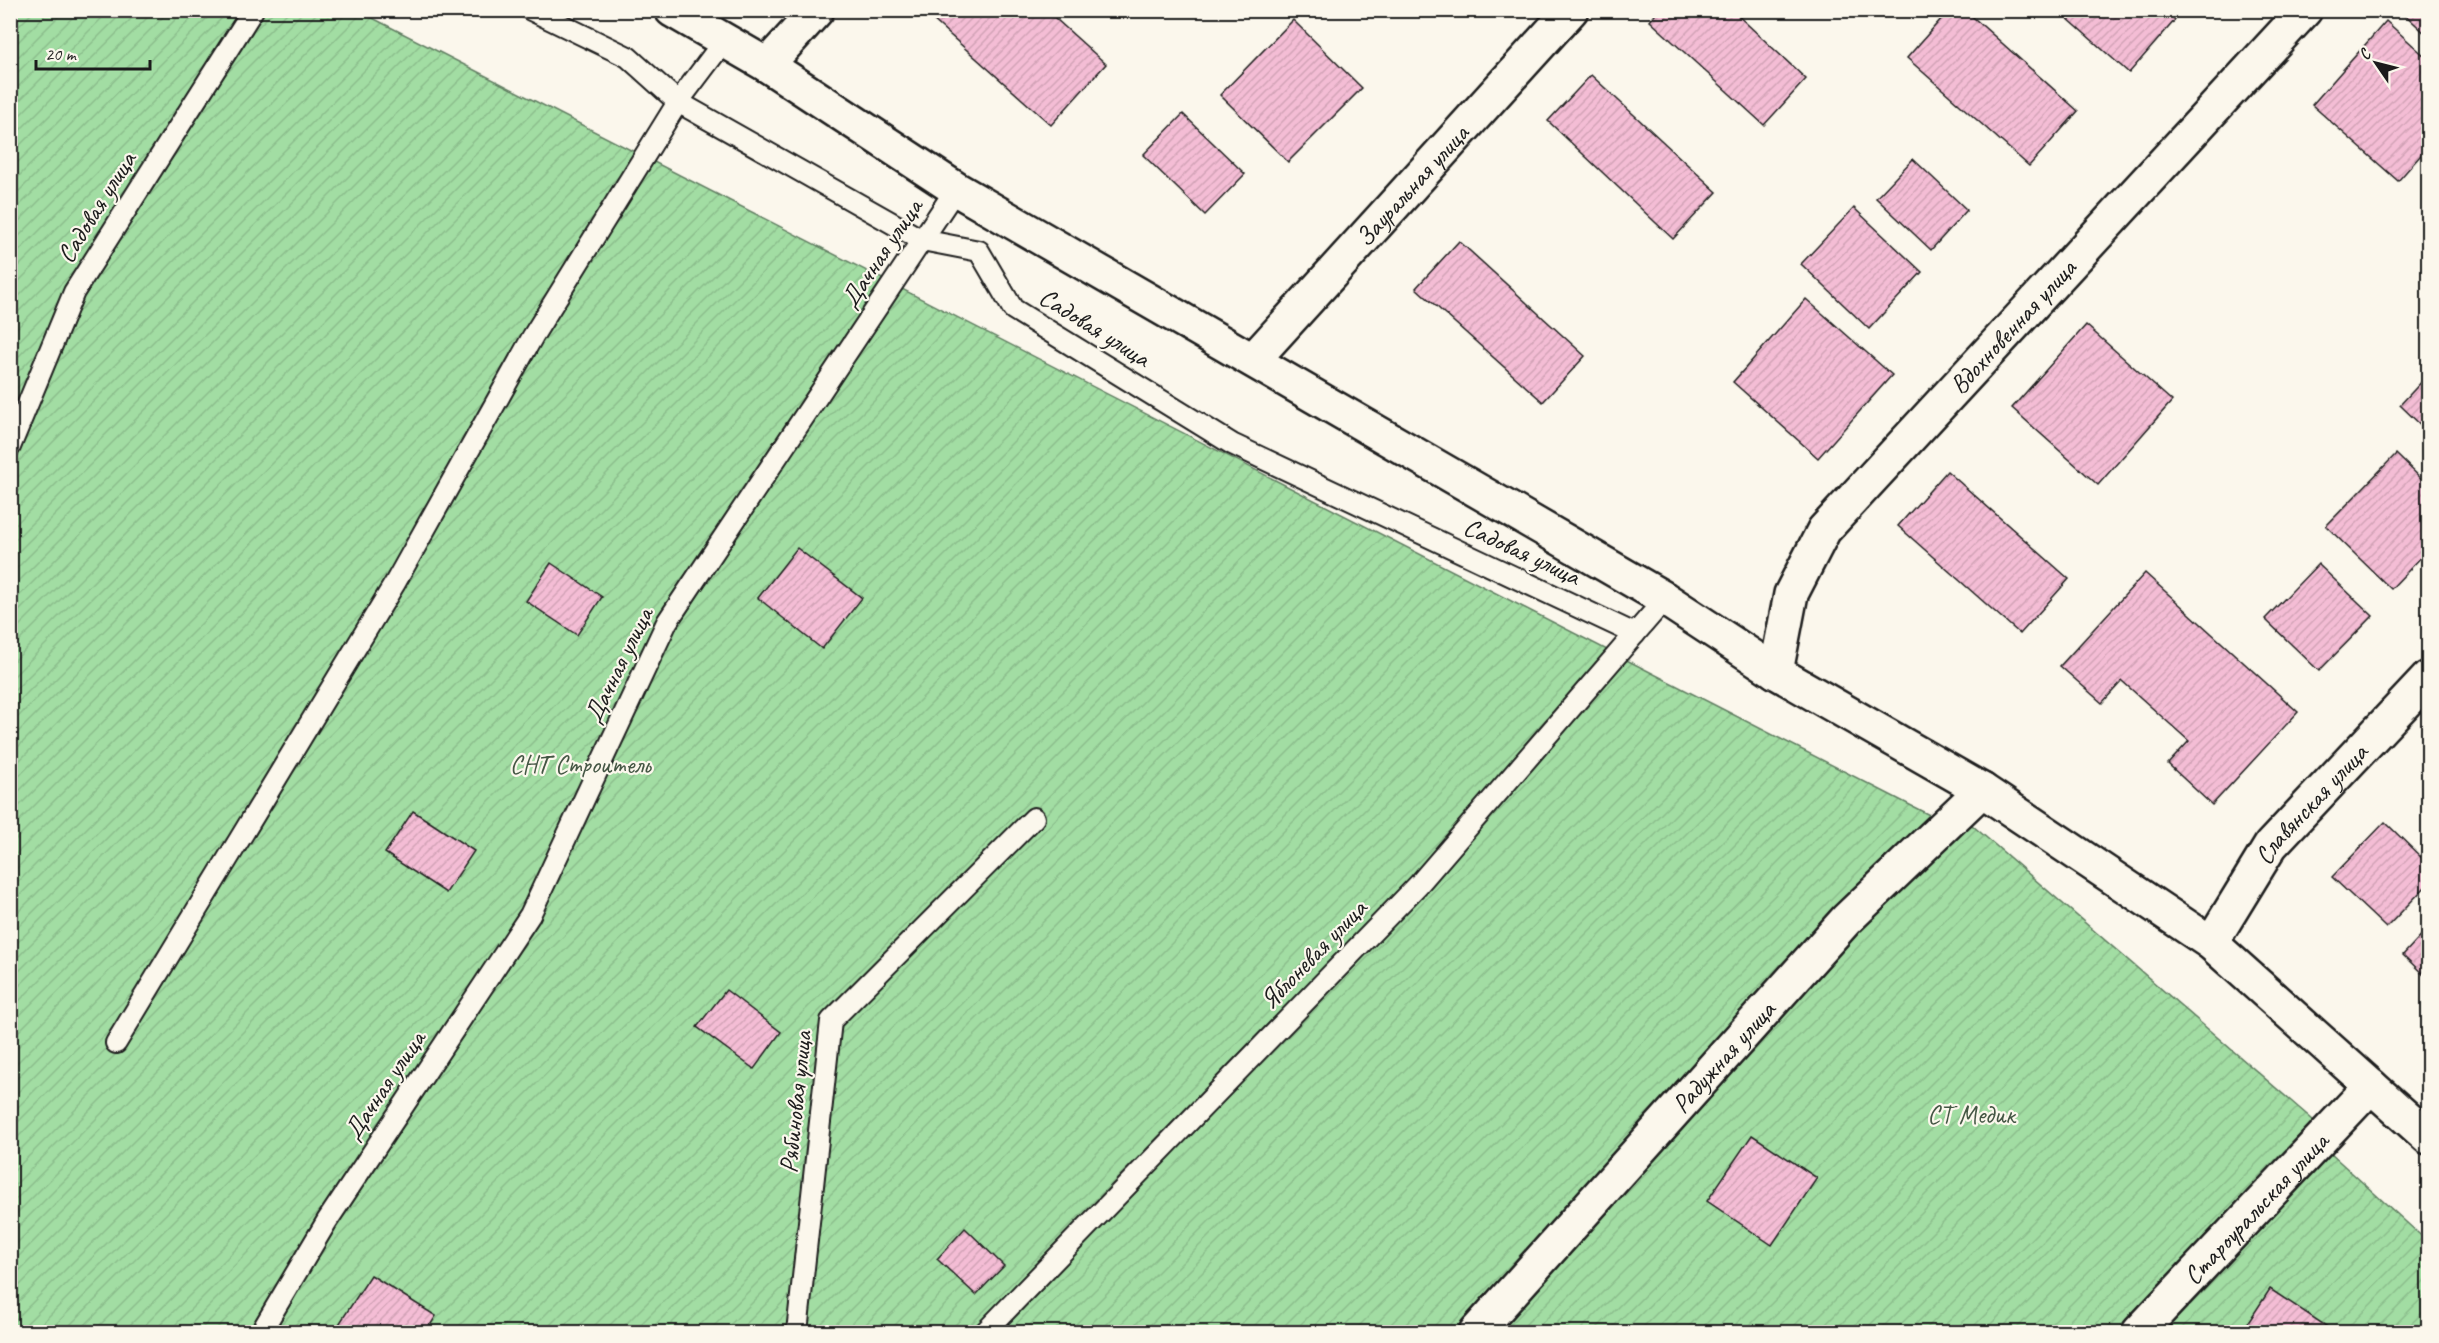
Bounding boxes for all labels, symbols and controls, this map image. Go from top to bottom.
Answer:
scale bar [36,33,150,71]
north arrow [2346,33,2406,93]
text: 20 m [45,43,78,65]
text: С [2354,44,2376,64]
street label: Зауральная улица [1348,117,1477,254]
street label: Садовая улица [49,144,144,269]
street label: Дачная улица [833,191,931,314]
street label: Вдохновенная улица [1942,251,2084,401]
street label: Садовая улица [1033,280,1158,375]
street label: Садовая улица [1458,510,1587,593]
street label: Дачная улица [576,600,662,728]
street label: Славянская улица [2247,735,2376,871]
park label: СНТ Строитель [510,748,652,781]
street label: Яблоневая улица [1253,891,1375,1016]
street label: Радужная улица [1665,993,1784,1120]
street label: Дачная улица [336,1023,434,1146]
street label: Рябиновая улица [772,1028,820,1175]
park label: СТ Медик [1927,1098,2017,1131]
street label: Староуральская улица [2176,1124,2337,1292]

